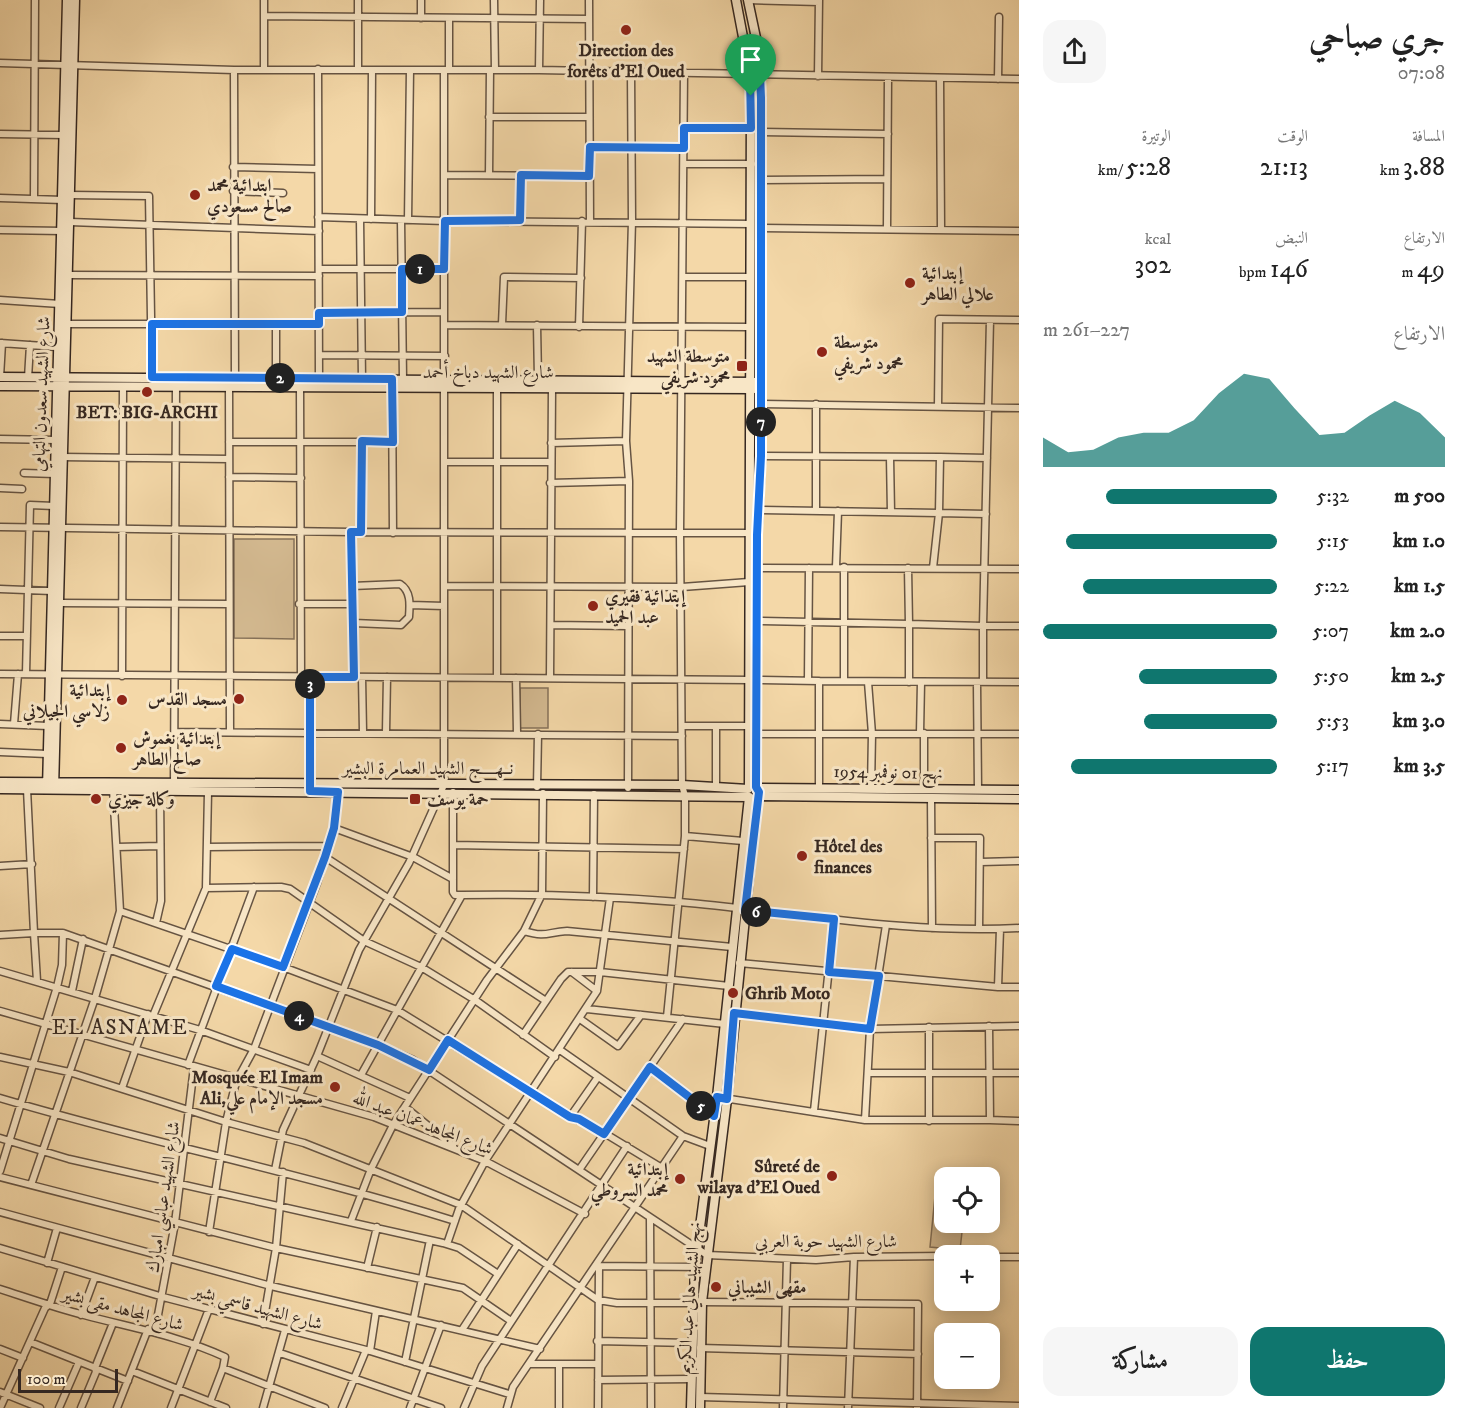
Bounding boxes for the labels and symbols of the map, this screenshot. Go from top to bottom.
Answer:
marker: Direction des forêts d'El Oued [619,23,633,37]
pin [725,34,776,96]
place label: Direction des forêts d'El Oued [566,40,686,83]
place label: ابتدائية محمد صالح مسعودي [207,175,292,221]
marker: ابتدائية محمد صالح مسعودي [188,188,202,202]
pin: 1 [405,254,435,284]
place label: إبتدائية علالي الطاهر [920,263,994,309]
marker: إبتدائية علالي الطاهر [903,276,917,290]
street label: شارع الشهيد سعدون التهامي [28,316,59,472]
place label: متوسطة محمود شريفي [833,332,903,381]
marker: متوسطة محمود شريفي [815,345,829,359]
place label: متوسطة الشهيد محمود شريفي [647,346,730,395]
street label: شارع الشهيد دباخ أحمد [422,359,554,388]
marker: متوسطة الشهيد محمود شريفي [735,359,749,373]
pin: 2 [265,363,295,393]
marker: BET: BIG-ARCHI [140,385,154,399]
place label: BET: BIG-ARCHI [76,402,219,424]
pin: 7 [746,407,776,437]
place label: إبتدائية فقيري عبد الحميد [605,586,687,629]
marker: إبتدائية فقيري عبد الحميد [586,599,600,613]
pin: 3 [295,669,325,699]
place label: إبتدائية زلاسي الجيلاني [22,680,112,728]
place label: مسجد القدس [148,689,227,711]
marker: مسجد القدس [232,692,246,706]
marker: إبتدائية زلاسي الجيلاني [115,693,129,707]
place label: إبتدائية نغموش صالح الطاهر [131,728,222,774]
marker: إبتدائية نغموش صالح الطاهر [114,741,128,755]
street label: نــهـــــج الشهيد العمامرة البشير [341,758,513,784]
street label: نهج 01 نوفمبر 1954 [833,761,943,789]
place label: وكالة جيزي [108,789,175,814]
place label: حمة يوسف [427,789,489,811]
marker: وكالة جيزي [89,792,103,806]
marker: حمة يوسف [408,792,422,806]
place label: Hôtel des finances [814,836,883,879]
marker: Hôtel des finances [795,849,809,863]
pin: 6 [741,897,771,927]
place label: Ghrib Moto [745,983,830,1005]
marker: Ghrib Moto [726,986,740,1000]
pin: 4 [284,1001,314,1031]
district label: EL ASNAME [52,1015,188,1041]
place label: Mosquée El Imam Ali,مسجد الإمام علي [192,1067,323,1116]
marker: Mosquée El Imam Ali,مسجد الإمام علي [328,1080,342,1094]
street label: شارع المجاهد عمان عبد الله [348,1083,497,1164]
pin: 5 [686,1091,716,1121]
street label: شارع الشهيد عباسي امبارك [142,1120,190,1275]
place label: Sûreté de wilaya d'El Oued [696,1156,821,1199]
place label: إبتدائية محمد السروطي [591,1159,670,1207]
marker: Sûreté de wilaya d'El Oued [825,1169,839,1183]
marker: إبتدائية محمد السروطي [673,1172,687,1186]
street label: نهج الشهيد هالي عبد الكريم [674,1221,710,1375]
street label: شارع الشهيد حوبة العربي [755,1231,897,1256]
place label: مقهى الشيباني [727,1277,807,1302]
street label: شارع الشهيد قاسمي بشير [187,1280,325,1341]
marker: مقهى الشيباني [709,1280,723,1294]
street label: شارع المجاهد مقى بشير [57,1283,186,1340]
scale bar [18,1366,118,1394]

